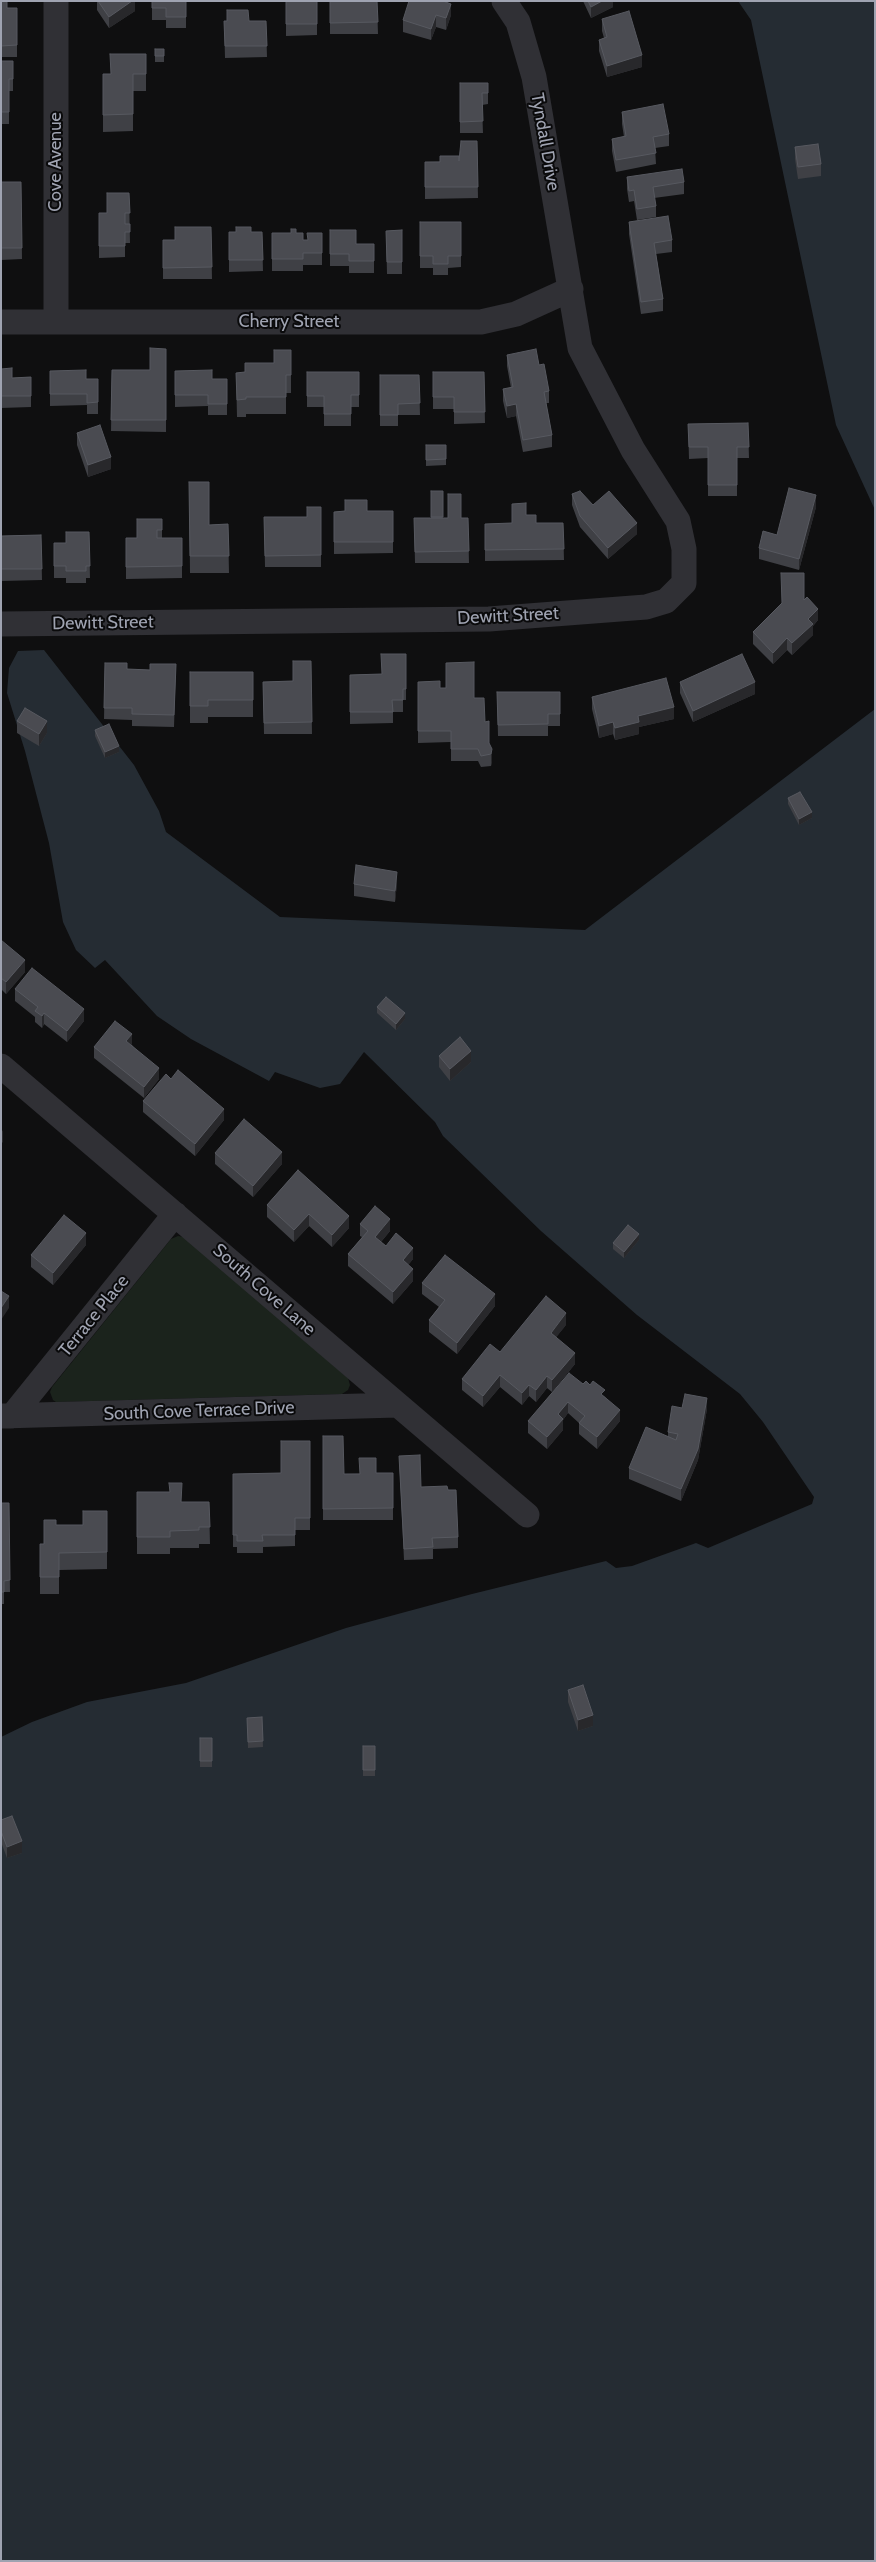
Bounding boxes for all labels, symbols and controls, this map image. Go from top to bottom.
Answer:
street label: Tyndall Drive [526,91,564,193]
street label: Cove Avenue [45,112,67,212]
street label: Cherry Street [239,311,339,333]
street label: Dewitt Street [457,603,559,629]
street label: Dewitt Street [52,611,154,635]
street label: South Cove Lane [208,1239,320,1341]
street label: Terrace Place [54,1271,134,1361]
street label: South Cove Terrace Drive [103,1397,295,1425]

